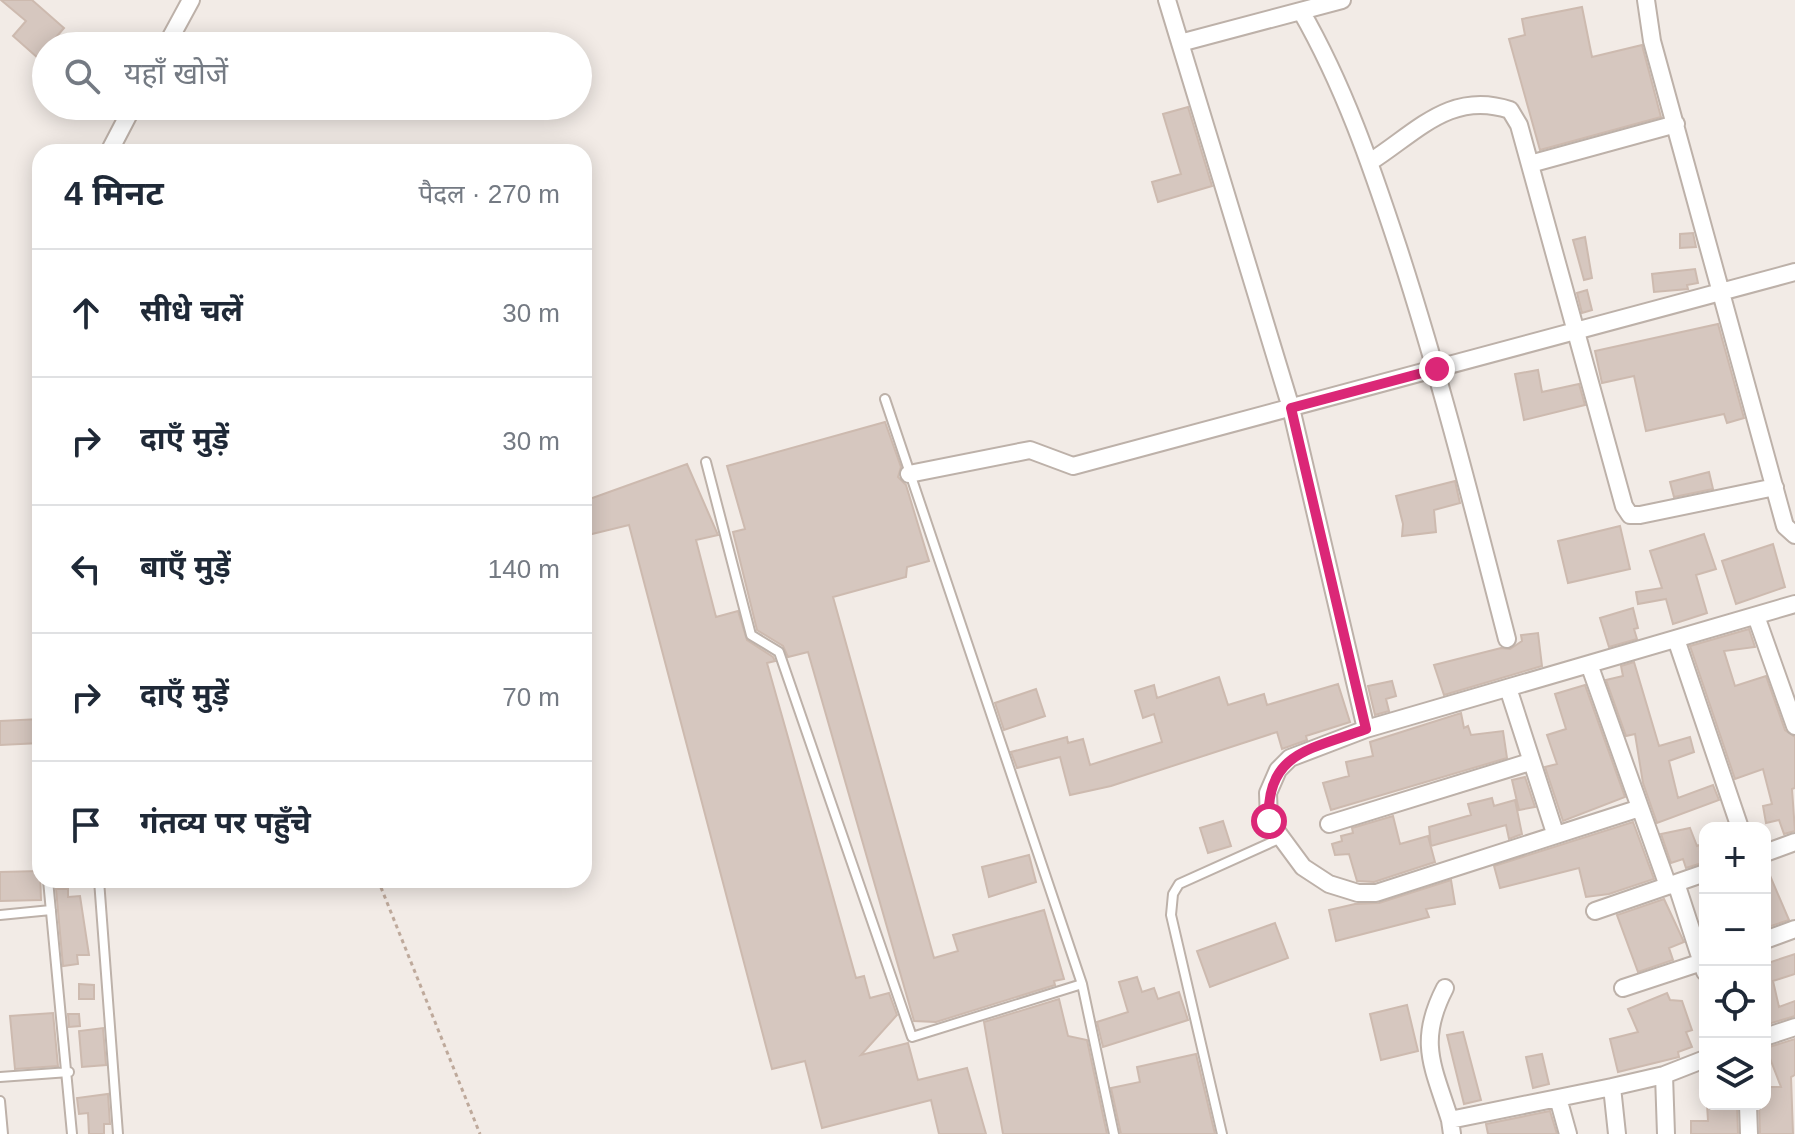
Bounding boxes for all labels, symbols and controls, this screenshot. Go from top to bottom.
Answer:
search box [32,32,592,120]
icon: search [60,54,104,98]
text: यहाँ खोजें [124,57,228,90]
text: 4 मिनट [64,174,164,212]
text: पैदल · 270 m [418,179,560,209]
icon: ahead [64,291,108,335]
text: सीधे चलें [140,294,243,327]
text: 30 m [502,298,560,328]
route end [1419,351,1455,387]
icon: right [64,419,108,463]
text: दाएँ मुड़ें [140,422,229,455]
text: 30 m [502,426,560,456]
icon: left [64,547,108,591]
text: बाएँ मुड़ें [140,550,231,583]
text: 140 m [488,554,560,584]
icon: right [64,675,108,719]
text: दाएँ मुड़ें [140,678,229,711]
text: 70 m [502,682,560,712]
icon: arrive [64,803,108,847]
route start [1251,803,1287,839]
text: गंतव्य पर पहुँचे [140,806,311,839]
map controls [1699,822,1771,1110]
button: + [1699,822,1771,894]
button: − [1699,894,1771,966]
button: locate [1699,966,1771,1038]
button: layers [1699,1038,1771,1110]

